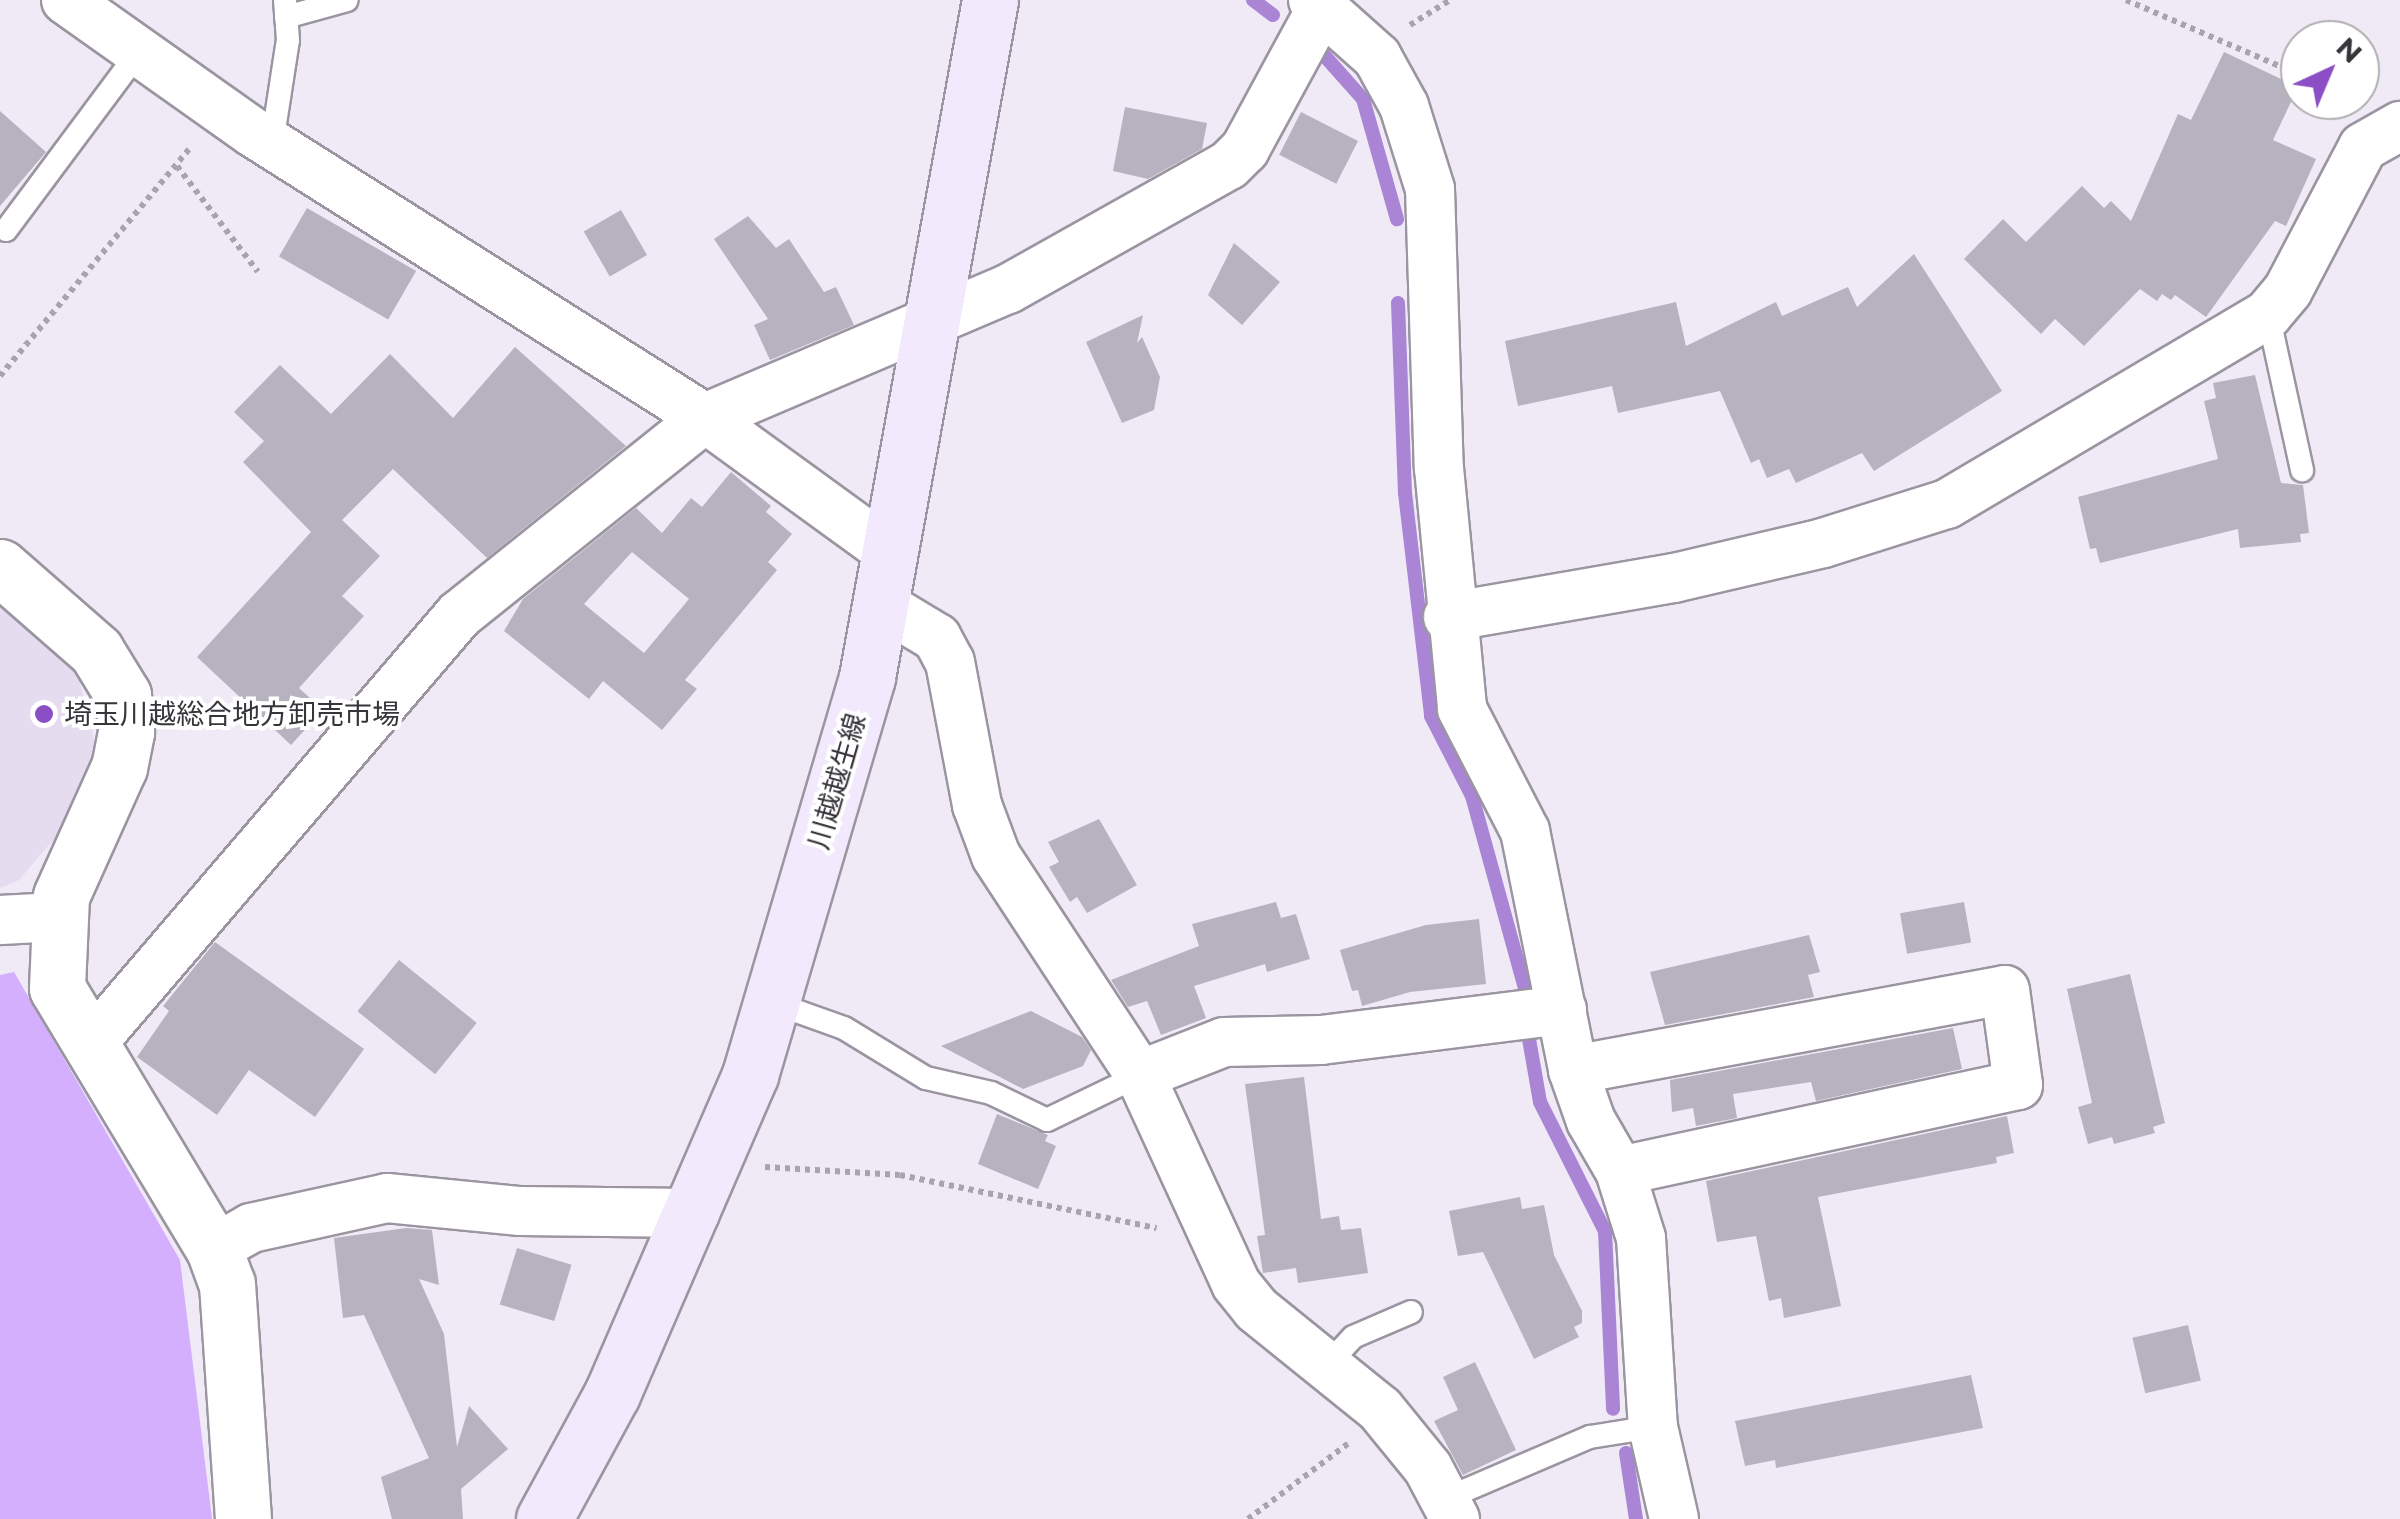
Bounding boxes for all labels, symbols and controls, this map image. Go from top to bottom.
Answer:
north arrow [2280,20,2380,120]
text: N [2330,30,2369,70]
place label: 埼玉川越総合地方卸売市場 [64,697,400,731]
marker: 埼玉川越総合地方卸売市場 [33,703,55,725]
street label: 川越越生線 [802,709,872,853]

